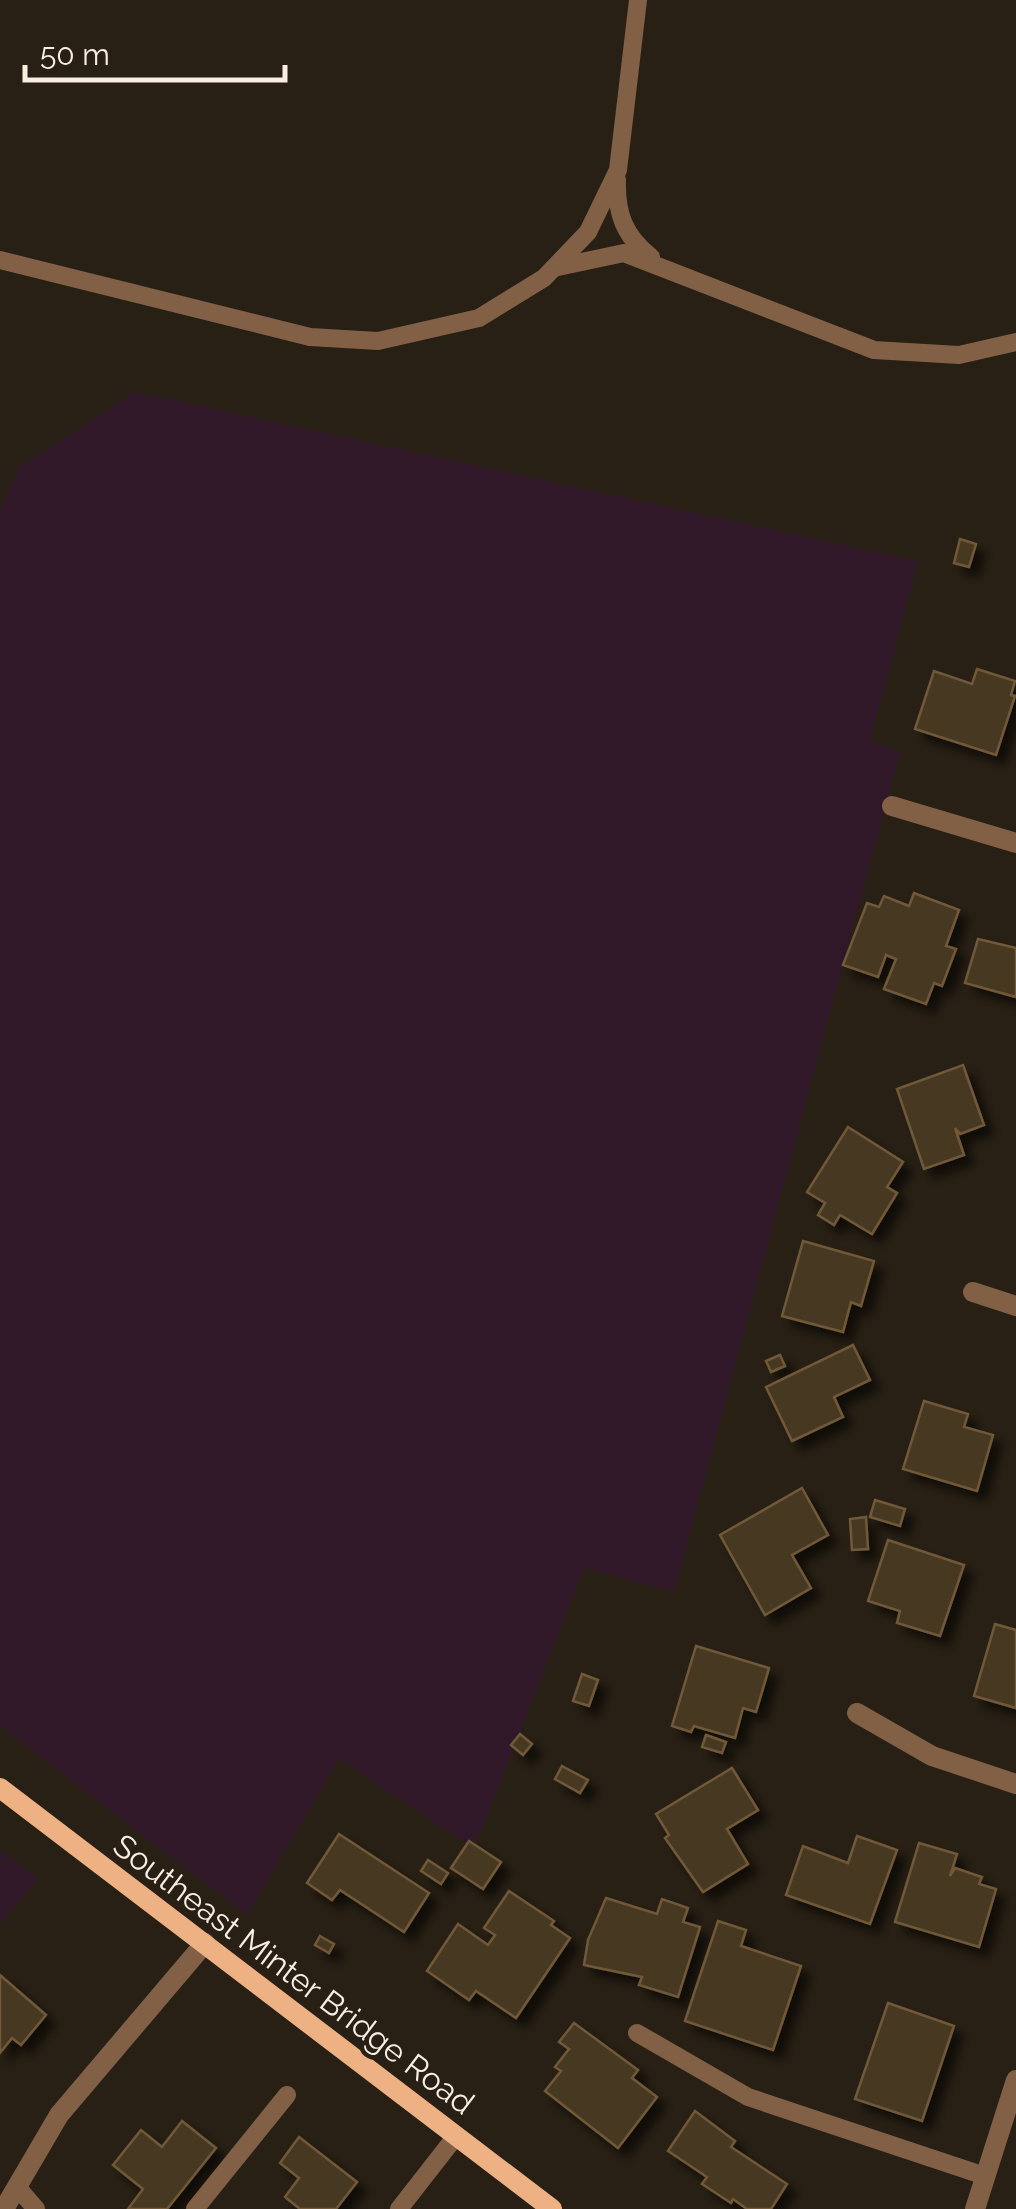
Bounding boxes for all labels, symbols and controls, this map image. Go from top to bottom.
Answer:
scale bar [25,20,285,82]
text: 50 m [40,37,110,72]
street label: Southeast Minter Bridge Road [106,1826,482,2122]

